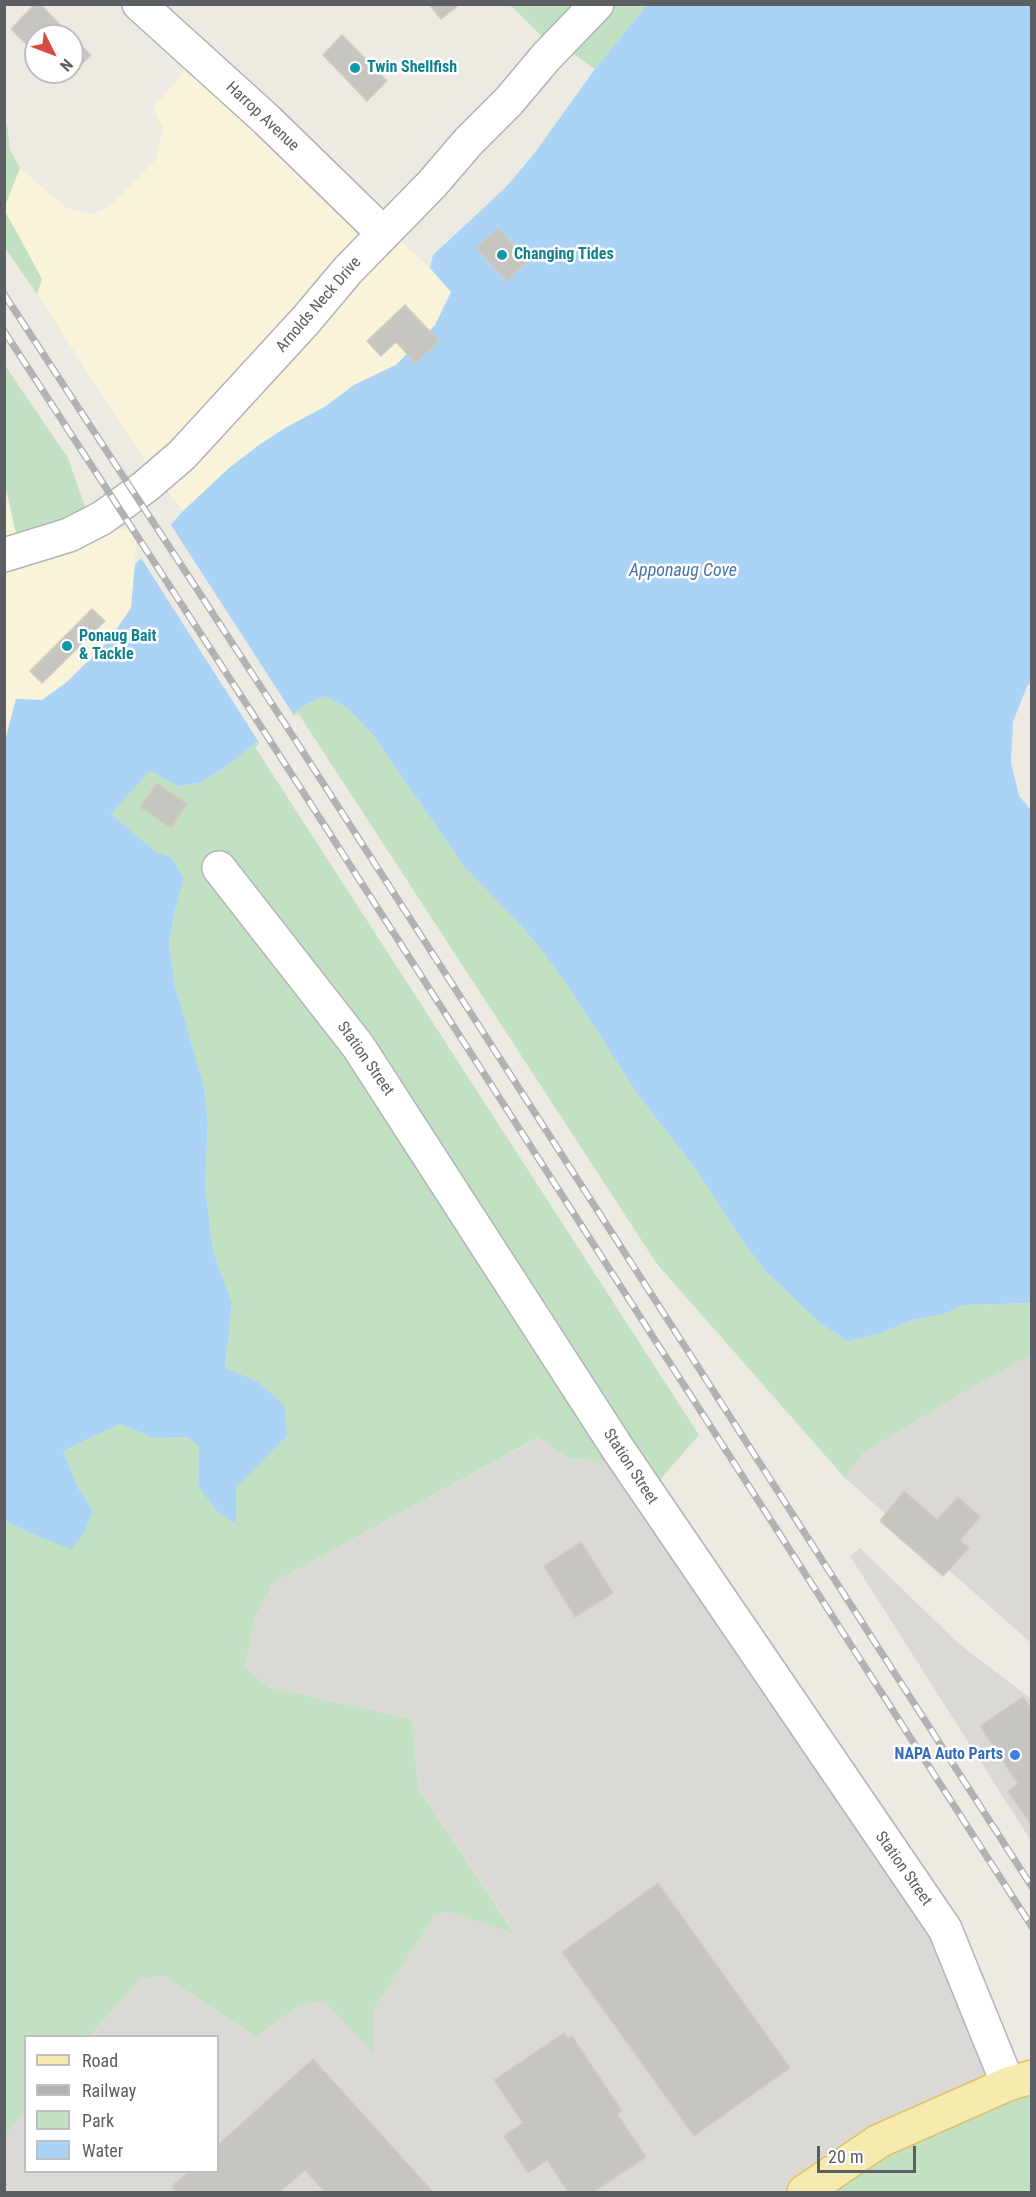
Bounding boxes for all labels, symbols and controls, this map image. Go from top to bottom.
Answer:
north arrow [24,24,84,84]
text: N [56,55,77,75]
place label: Twin Shellfish [367,58,457,78]
marker: Twin Shellfish [348,61,362,75]
street label: Harrop Avenue [222,78,302,156]
place label: Changing Tides [514,245,614,265]
marker: Changing Tides [495,248,509,262]
street label: Arnolds Neck Drive [272,253,366,357]
water label: Apponaug Cove [629,560,737,582]
place label: Ponaug Bait & Tackle [79,627,156,665]
marker: Ponaug Bait & Tackle [60,639,74,653]
street label: Station Street [332,1018,398,1100]
street label: Station Street [599,1426,661,1508]
place label: NAPA Auto Parts [894,1745,1003,1765]
marker: NAPA Auto Parts [1008,1748,1022,1762]
street label: Station Street [870,1828,936,1910]
legend [24,2035,219,2173]
text: Road [82,2050,118,2071]
text: Railway [82,2080,136,2101]
text: Park [82,2110,114,2131]
scale bar [820,2134,919,2172]
text: Water [82,2140,123,2161]
text: 20 m [828,2146,863,2167]

